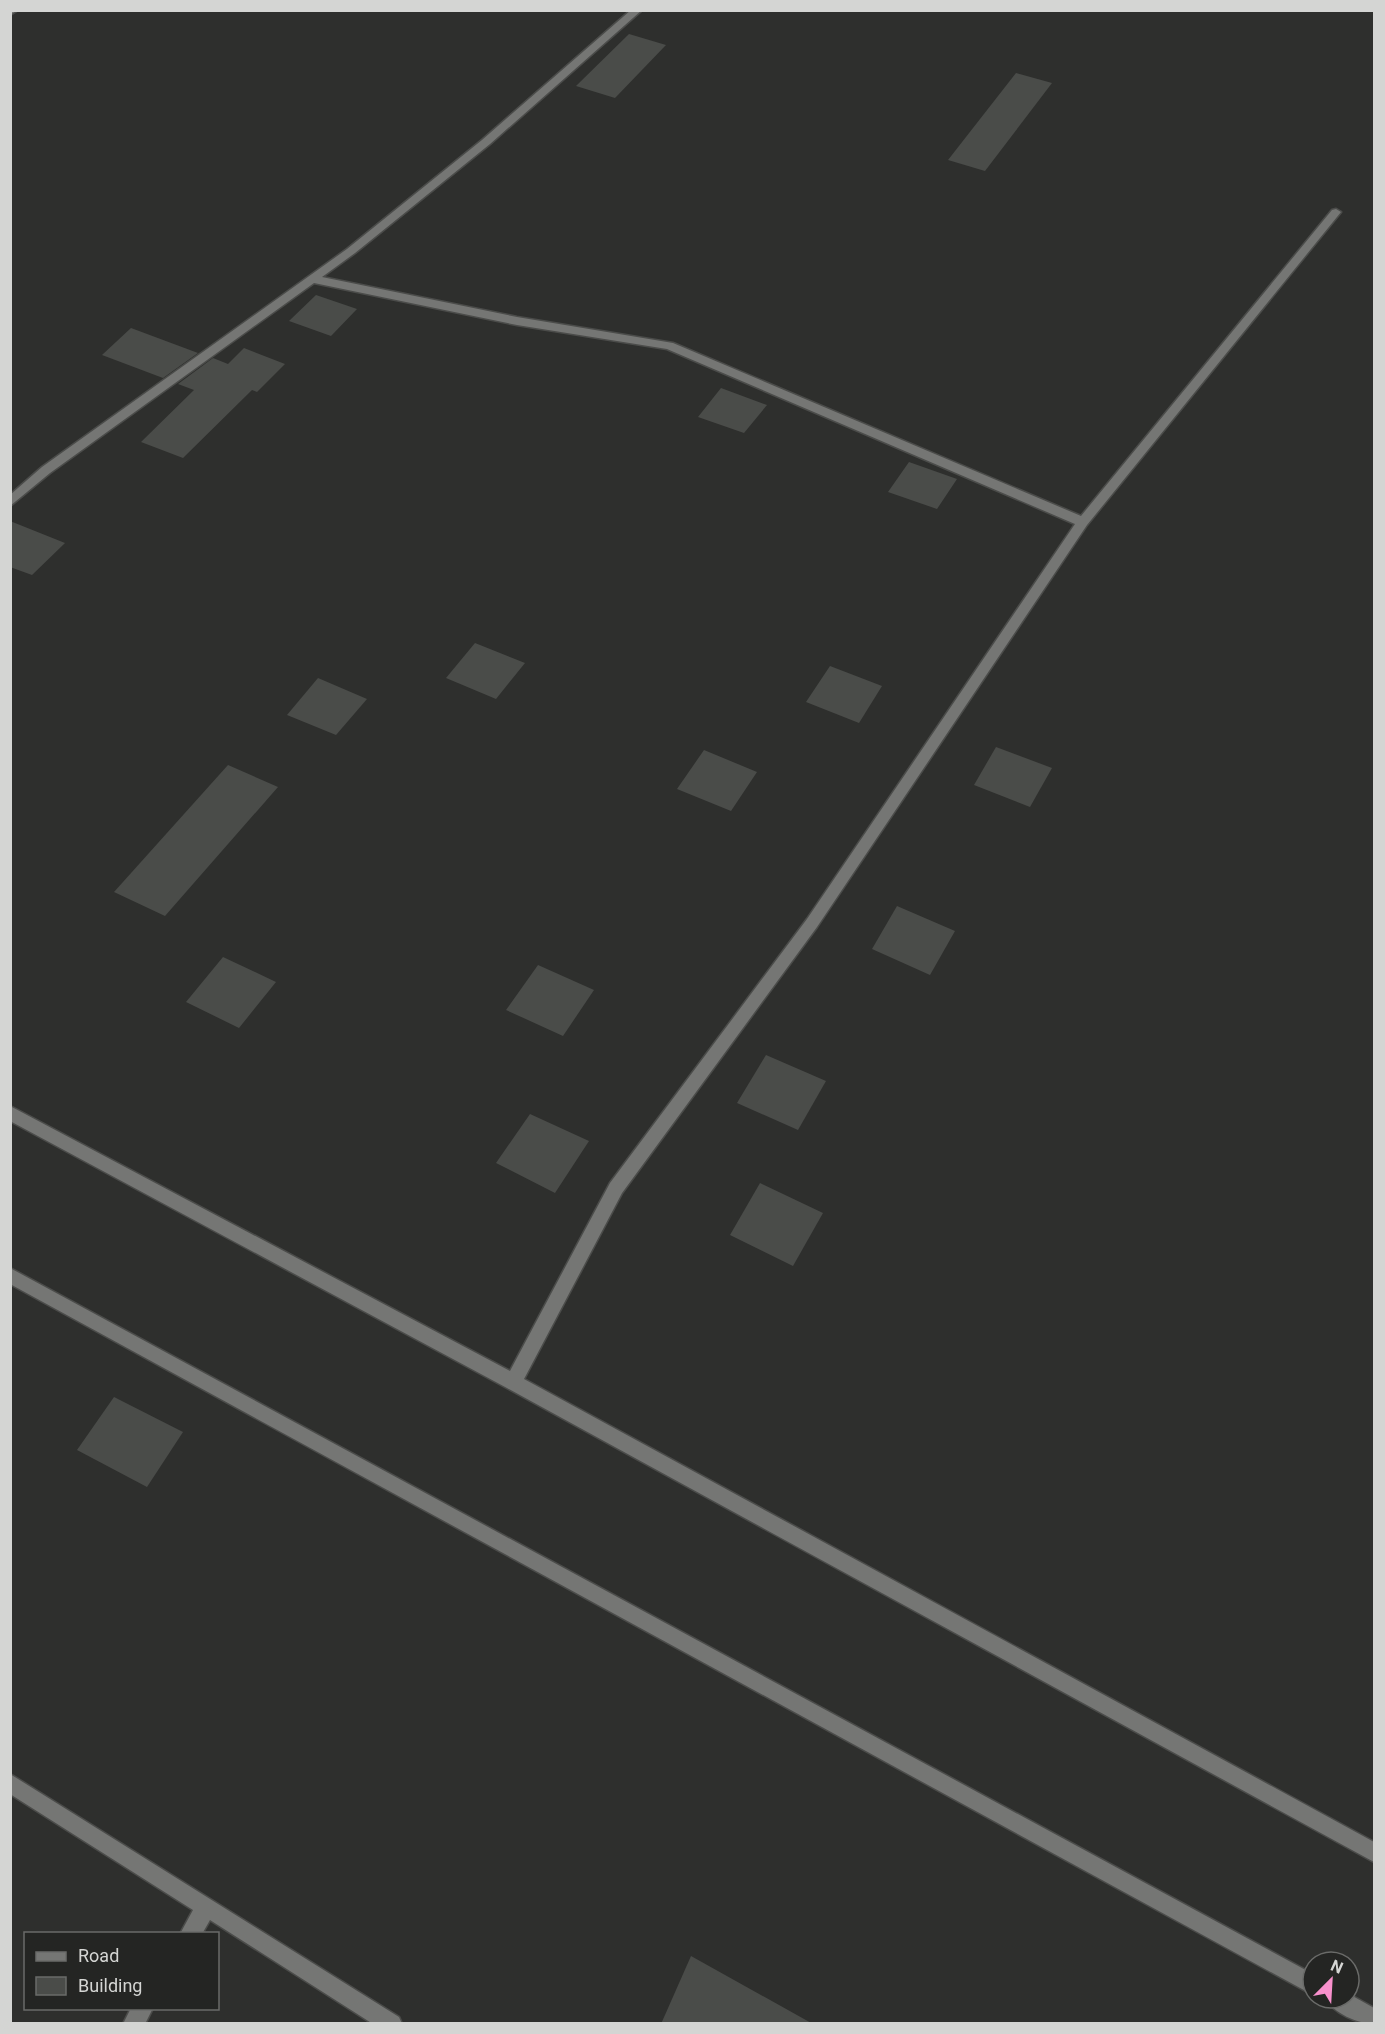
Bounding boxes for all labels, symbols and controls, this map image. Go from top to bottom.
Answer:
legend [24,1932,219,2010]
text: Road [78,1945,119,1966]
north arrow [1301,1950,1361,2010]
text: N [1328,1956,1346,1978]
text: Building [78,1975,142,1996]

